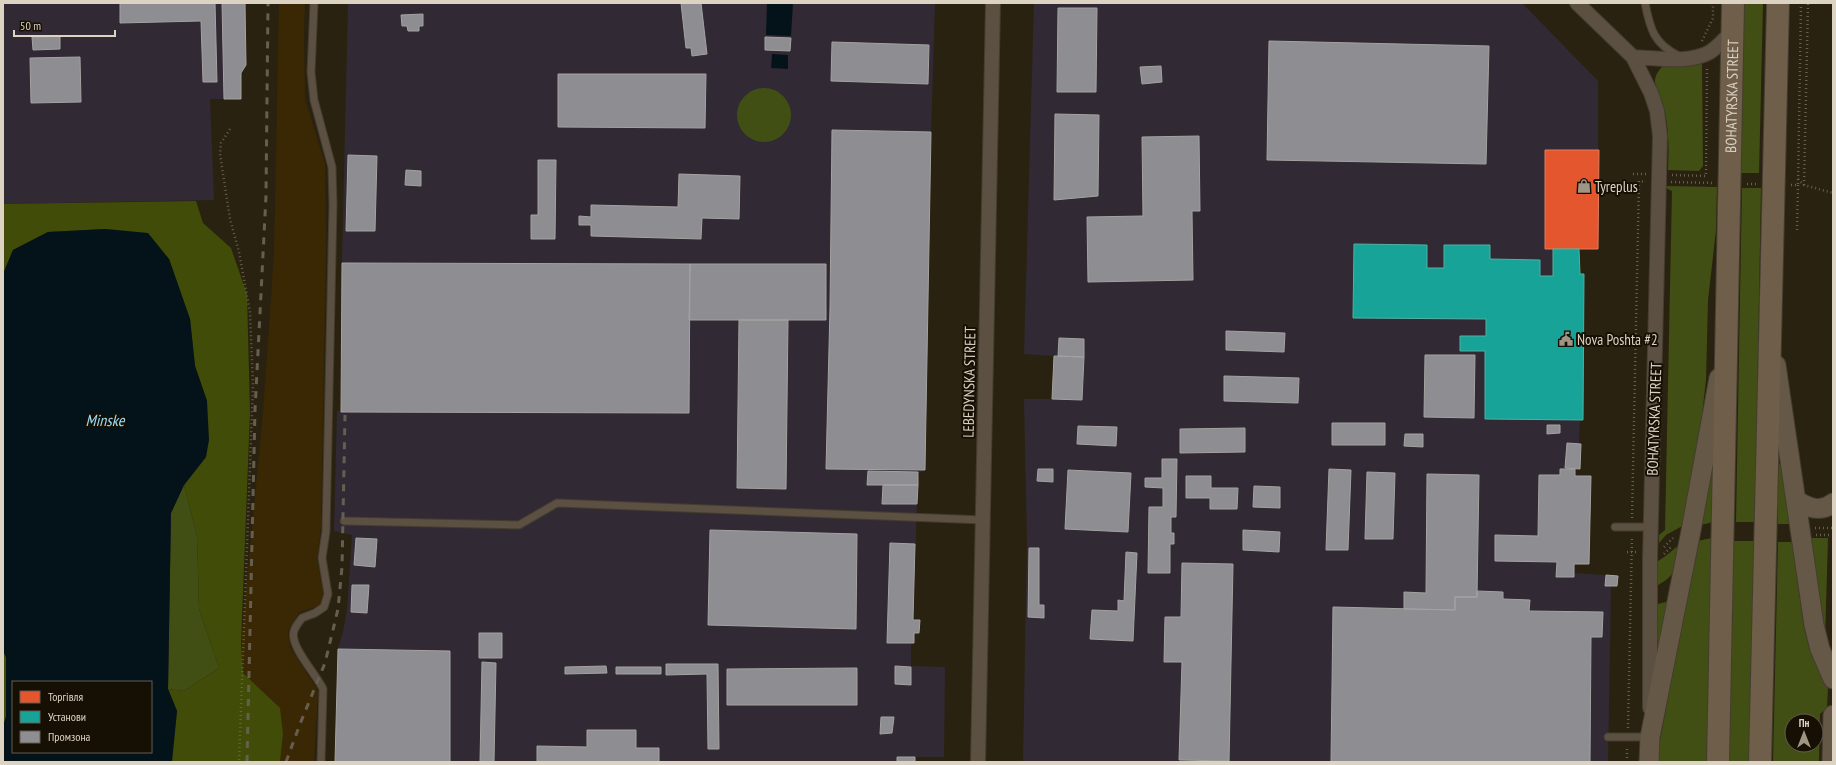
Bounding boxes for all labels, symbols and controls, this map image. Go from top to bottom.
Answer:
scale bar [14,12,115,38]
text: 50 m [20,18,41,33]
street label: BOHATYRSKA STREET [1721,39,1742,153]
place label: Tyreplus [1595,177,1638,196]
shop icon: Tyreplus [1576,178,1592,194]
street label: LEBEDYNSKA STREET [959,326,979,438]
place label: Nova Poshta #2 [1577,330,1658,349]
public building icon: Nova Poshta #2 [1558,331,1574,347]
street label: BOHATYRSKA STREET [1643,362,1665,476]
water label: Minske [86,410,126,430]
legend [12,681,152,753]
text: Торгівля [48,689,83,704]
text: Установи [48,709,86,724]
north arrow [1784,713,1824,753]
text: Пн [1799,716,1809,730]
text: Промзона [48,729,91,744]

